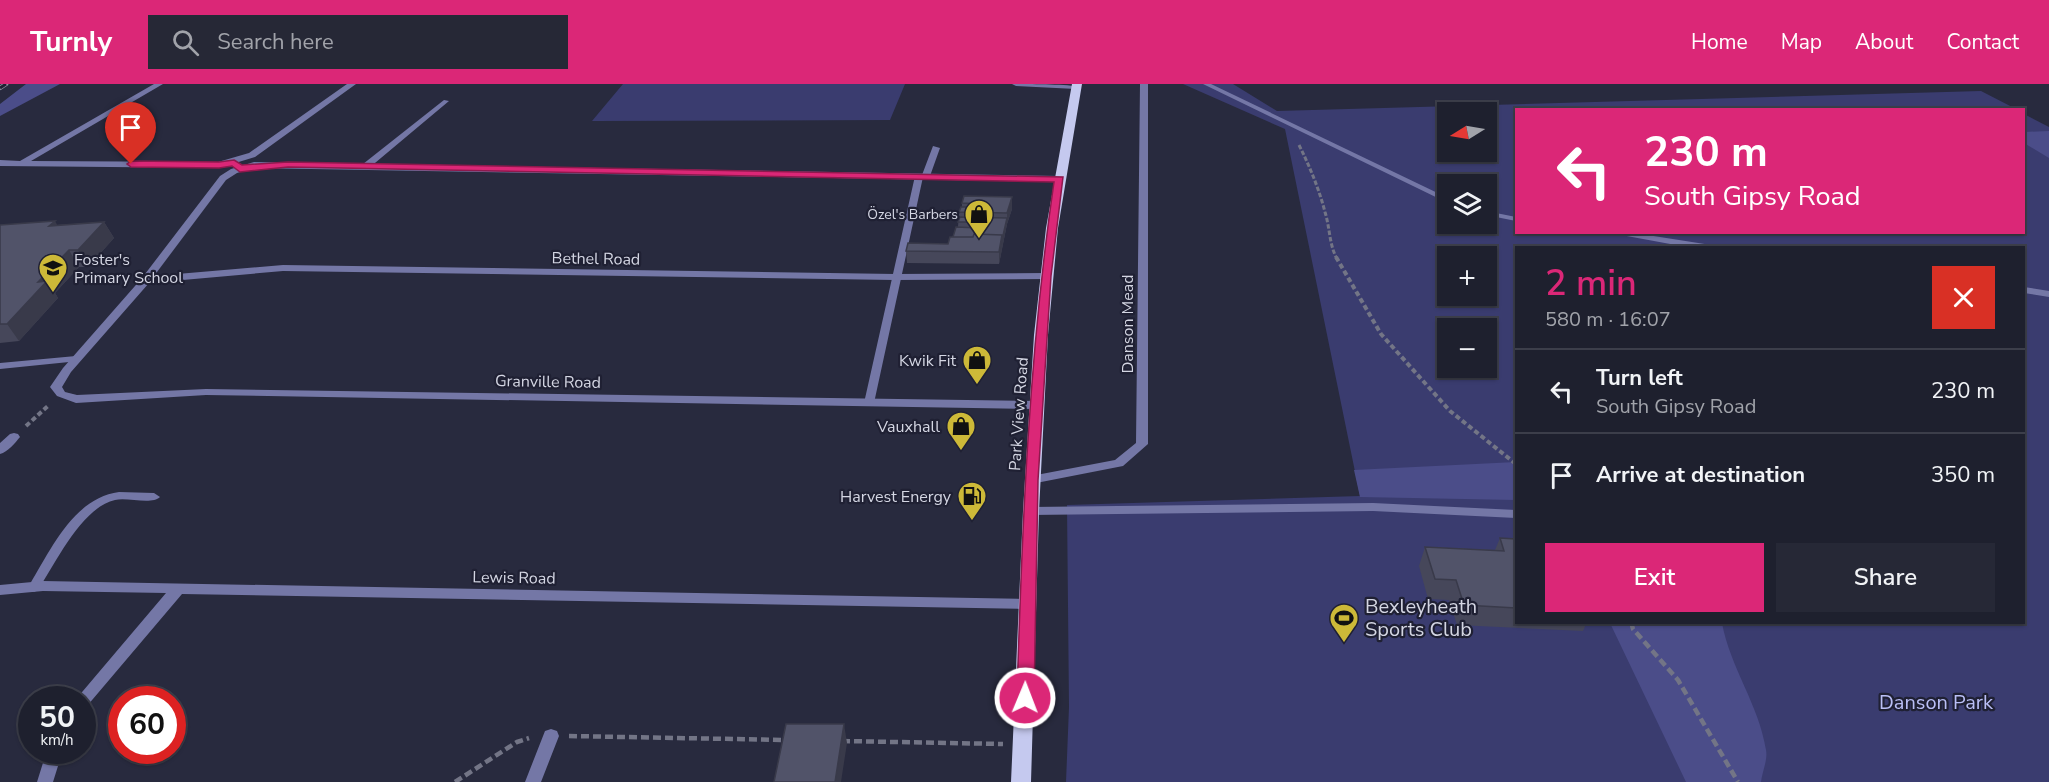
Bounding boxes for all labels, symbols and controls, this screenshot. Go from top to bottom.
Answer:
search box [148,15,568,69]
text: Turnly [30,23,112,61]
icon: search [169,26,202,59]
text: Search here [217,27,334,57]
text: Home [1691,28,1748,56]
text: Map [1781,28,1822,56]
text: About [1855,28,1913,56]
text: Contact [1946,28,2019,56]
pin [105,102,156,164]
north arrow [1437,102,1497,162]
map controls [1437,102,1497,378]
icon: arrive [114,111,147,144]
text: 230 m [1644,124,1768,181]
icon: left [1545,132,1623,210]
button: layers [1437,174,1497,234]
text: South Gipsy Road [1644,178,1860,215]
shop icon: Özel's Barbers [963,198,995,240]
place label: Özel's Barbers [867,205,958,224]
button: + [1437,246,1497,306]
street label: Bethel Road [551,247,640,271]
place label: Foster's Primary School [74,249,183,289]
school or university icon: Foster's Primary School [37,252,69,294]
text: 2 min [1545,259,1637,308]
button: close [1932,266,1995,329]
street label: Danson Mead [1117,274,1139,374]
text: 580 m · 16:07 [1545,306,1671,333]
button: − [1437,318,1497,378]
shop icon: Kwik Fit [961,344,993,386]
place label: Kwik Fit [899,350,956,372]
street label: Park View Road [1004,356,1034,472]
text: Turn left [1596,363,1683,393]
street label: Granville Road [495,370,601,394]
icon: left [1545,375,1578,408]
text: 230 m [1931,376,1995,406]
text: South Gipsy Road [1596,393,1756,420]
shop icon: Vauxhall [945,410,977,452]
place label: Vauxhall [876,416,940,438]
icon: arrive [1545,459,1578,492]
text: Arrive at destination [1596,460,1805,490]
text: 350 m [1931,460,1995,490]
fuel station icon: Harvest Energy [956,480,988,522]
place label: Harvest Energy [840,486,952,508]
button: Exit [1545,543,1764,612]
button: Share [1776,543,1995,612]
street label: Lewis Road [472,566,556,590]
place label: Bexleyheath Sports Club [1365,593,1477,643]
sports icon: Bexleyheath Sports Club [1328,602,1360,644]
position arrow [993,666,1057,730]
speed limit sign: 60 [108,686,186,764]
park label: Danson Park [1879,689,1994,716]
text: 50 [39,697,75,738]
text: km/h [40,730,74,750]

